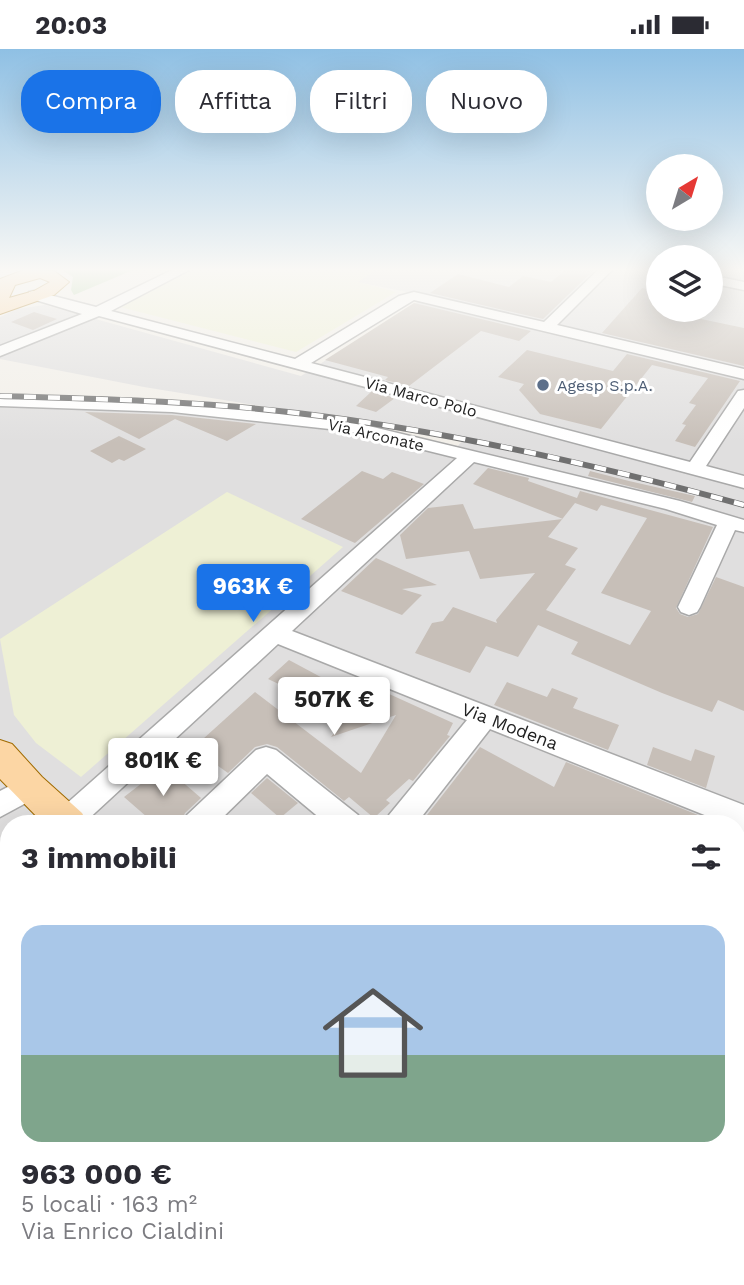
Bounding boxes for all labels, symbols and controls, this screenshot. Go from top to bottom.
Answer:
text: 20:03 [35,10,107,40]
chip: Compra [21,70,161,133]
chip: Affitta [175,70,296,133]
chip: Filtri [310,70,412,133]
chip: Nuovo [426,70,547,133]
north arrow [646,154,723,231]
map controls [646,154,723,322]
button: layers [646,245,723,322]
street label: Via Marco Polo [363,373,479,421]
place label: Agesp S.p.A. [557,376,653,395]
marker: Agesp S.p.A. [535,377,551,393]
street label: Via Arconate [326,415,426,455]
pin: 963K € [196,565,310,624]
text: 963K € [213,573,293,600]
pin: 507K € [277,677,391,737]
text: 507K € [294,686,374,713]
street label: Via Modena [459,698,561,754]
pin: 801K € [106,739,220,798]
text: 801K € [124,747,202,774]
icon: filters [687,838,725,876]
text: 3 immobili [21,840,177,875]
icon: home [310,970,436,1096]
text: 963 000 € [21,1156,172,1191]
text: 5 locali · 163 m² [21,1191,197,1218]
text: Via Enrico Cialdini [21,1218,224,1245]

